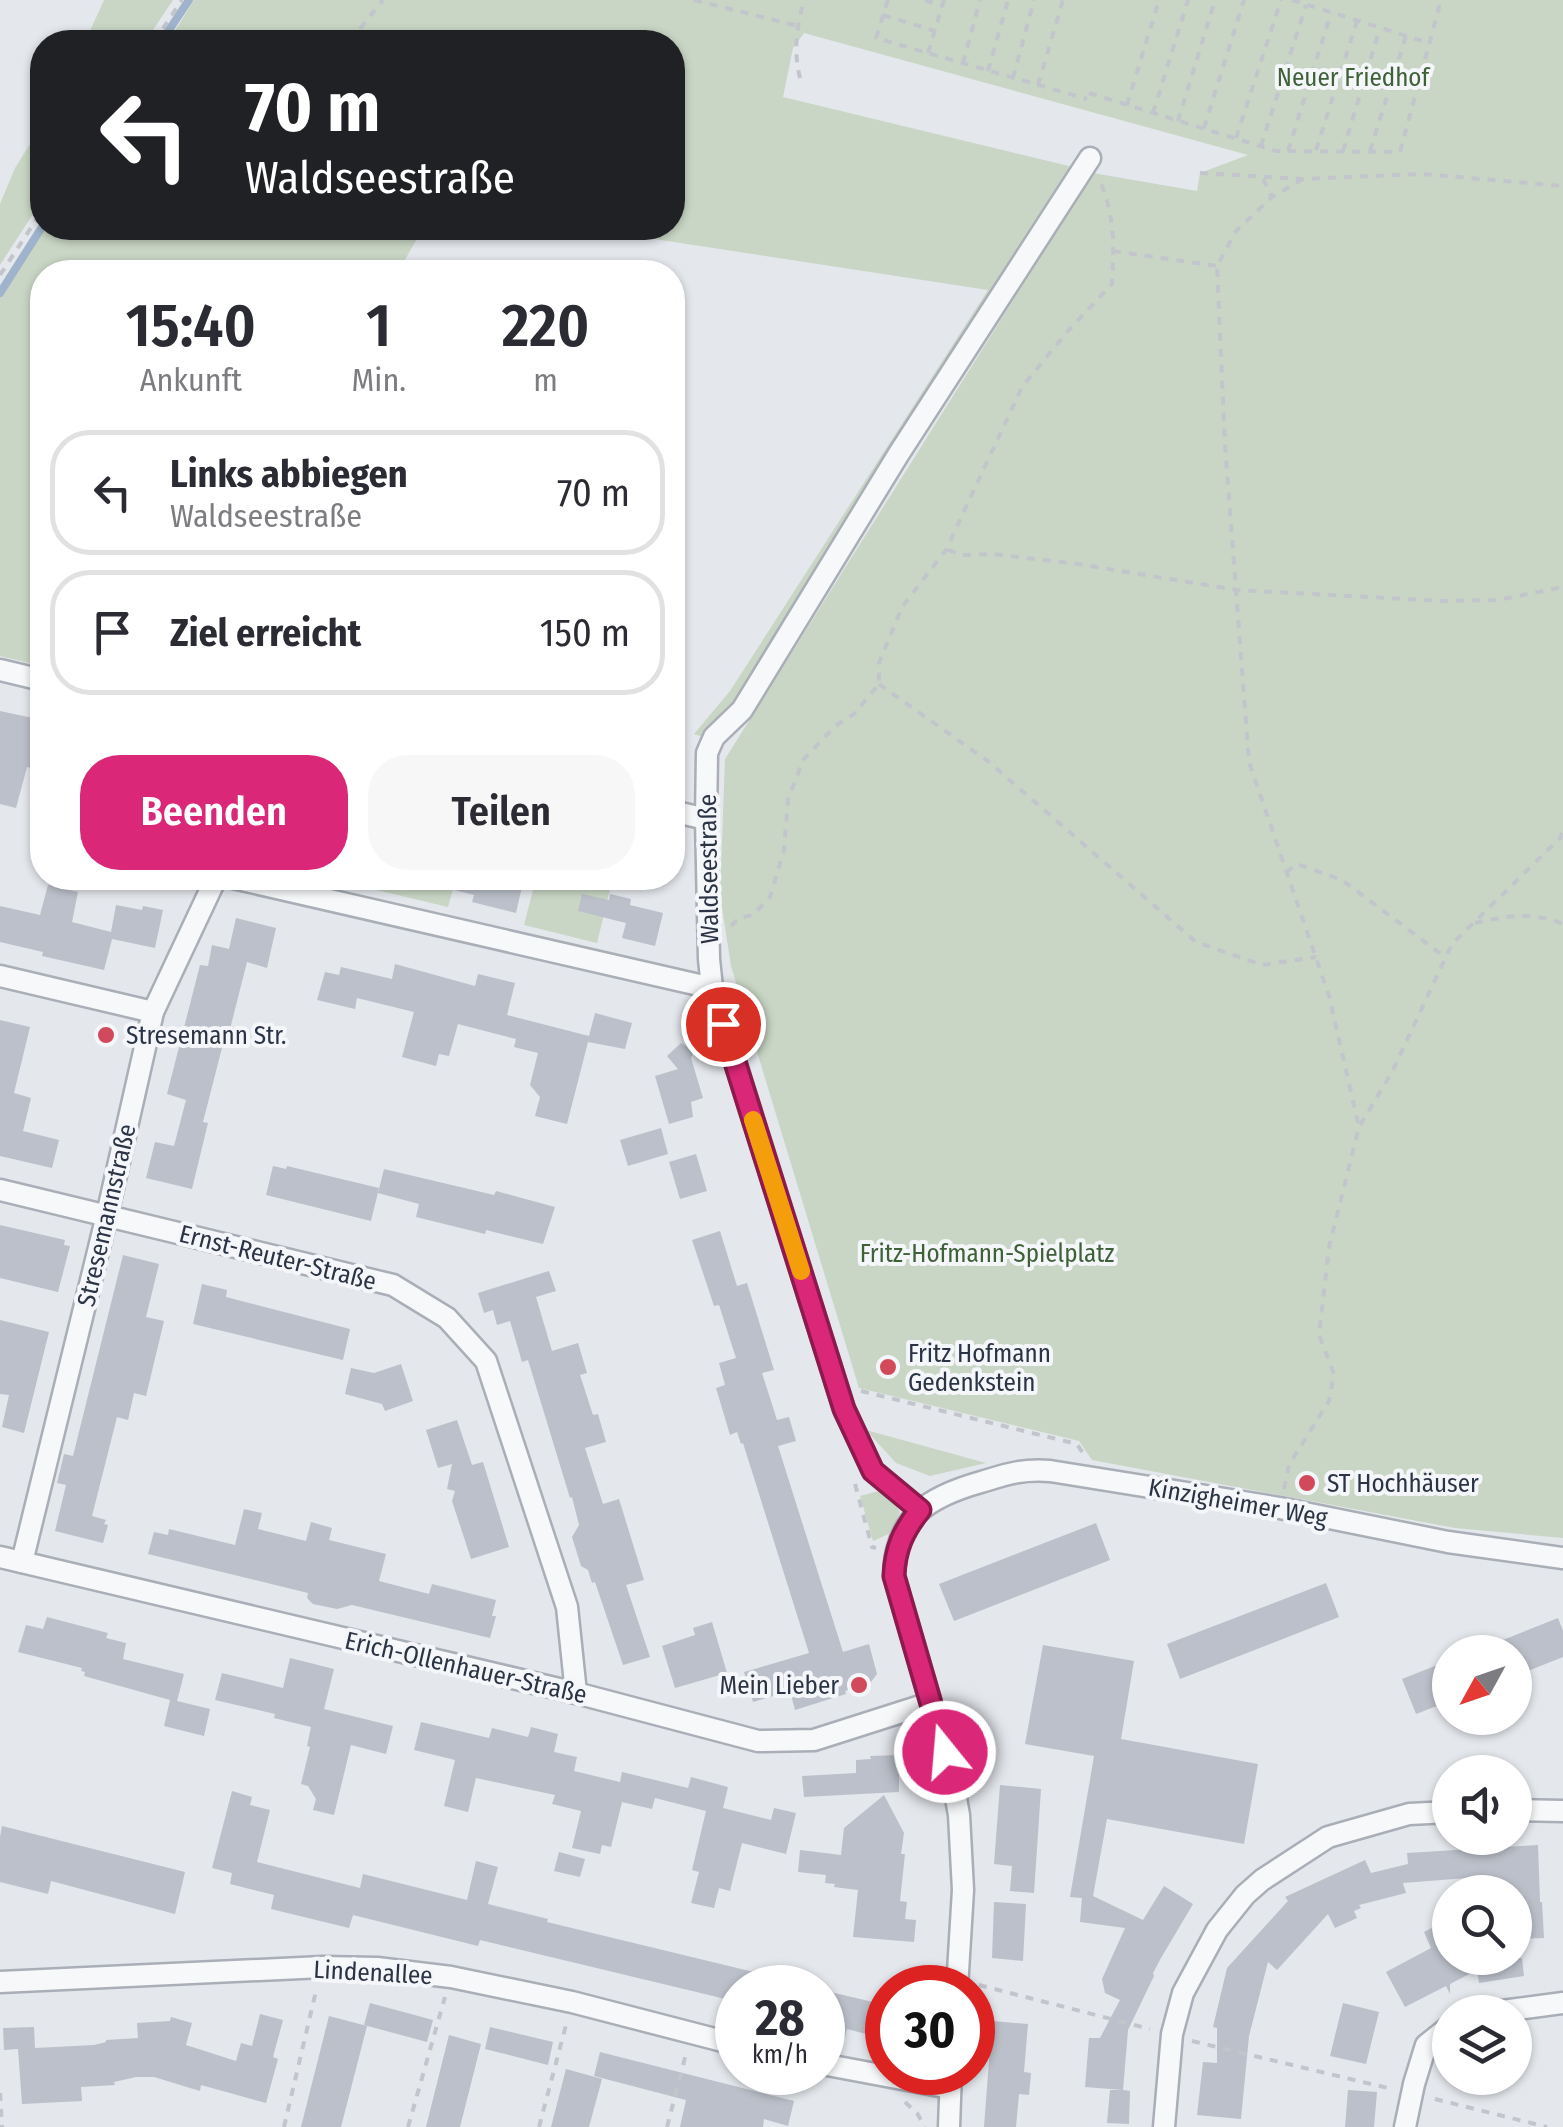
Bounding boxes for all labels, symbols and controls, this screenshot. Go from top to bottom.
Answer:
park label: Neuer Friedhof [1277,63,1432,93]
text: 70 m [245,66,380,150]
icon: left [80,70,210,200]
text: Waldseestraße [245,151,515,205]
text: 15:40 [126,290,256,362]
text: 1 [366,290,391,362]
text: 220 [502,290,589,362]
text: Ankunft [140,361,242,399]
text: Min. [352,361,406,399]
text: m [533,361,558,399]
text: Links abbiegen [170,451,408,497]
icon: left [85,465,140,520]
text: 70 m [557,470,630,516]
text: Waldseestraße [170,497,362,535]
icon: arrive [85,605,140,660]
text: Ziel erreicht [170,610,361,656]
text: 150 m [540,610,630,656]
button: Beenden [80,755,348,870]
button: Teilen [368,755,635,870]
street label: Waldseestraße [693,794,725,944]
pin [681,982,766,1067]
icon: arrive [696,997,751,1052]
place label: Stresemann Str. [126,1021,286,1051]
marker: Stresemann Str. [95,1024,117,1046]
street label: Stresemannstraße [71,1121,143,1309]
street label: Ernst-Reuter-Straße [176,1219,379,1297]
park label: Fritz-Hofmann-Spielplatz [860,1239,1114,1269]
place label: Fritz Hofmann Gedenkstein [908,1339,1051,1398]
marker: Fritz Hofmann Gedenkstein [877,1356,899,1378]
place label: ST Hochhäuser [1327,1469,1479,1499]
street label: Kinzigheimer Weg [1146,1472,1330,1534]
marker: ST Hochhäuser [1296,1472,1318,1494]
street label: Erich-Ollenhauer-Straße [342,1626,590,1710]
north arrow [1432,1635,1532,1735]
map controls [1432,1635,1532,2095]
place label: Mein Lieber [719,1671,839,1701]
marker: Mein Lieber [848,1674,870,1696]
position arrow [893,1700,997,1804]
button: sound [1432,1755,1532,1855]
button: search [1432,1875,1532,1975]
street label: Lindenallee [313,1955,433,1991]
speed limit sign: 30 [865,1965,995,2095]
text: 28 [755,1988,805,2048]
button: layers [1432,1995,1532,2095]
text: km/h [752,2040,808,2070]

